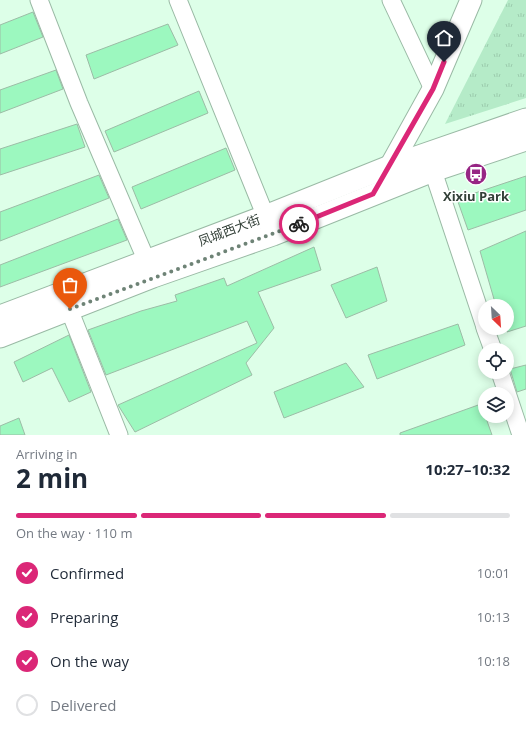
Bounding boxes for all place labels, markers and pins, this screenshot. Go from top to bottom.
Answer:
pin [427,21,461,62]
bus stop icon: Xixiu Park [463,161,489,187]
place label: Xixiu Park [443,187,510,205]
pin [53,268,87,309]

